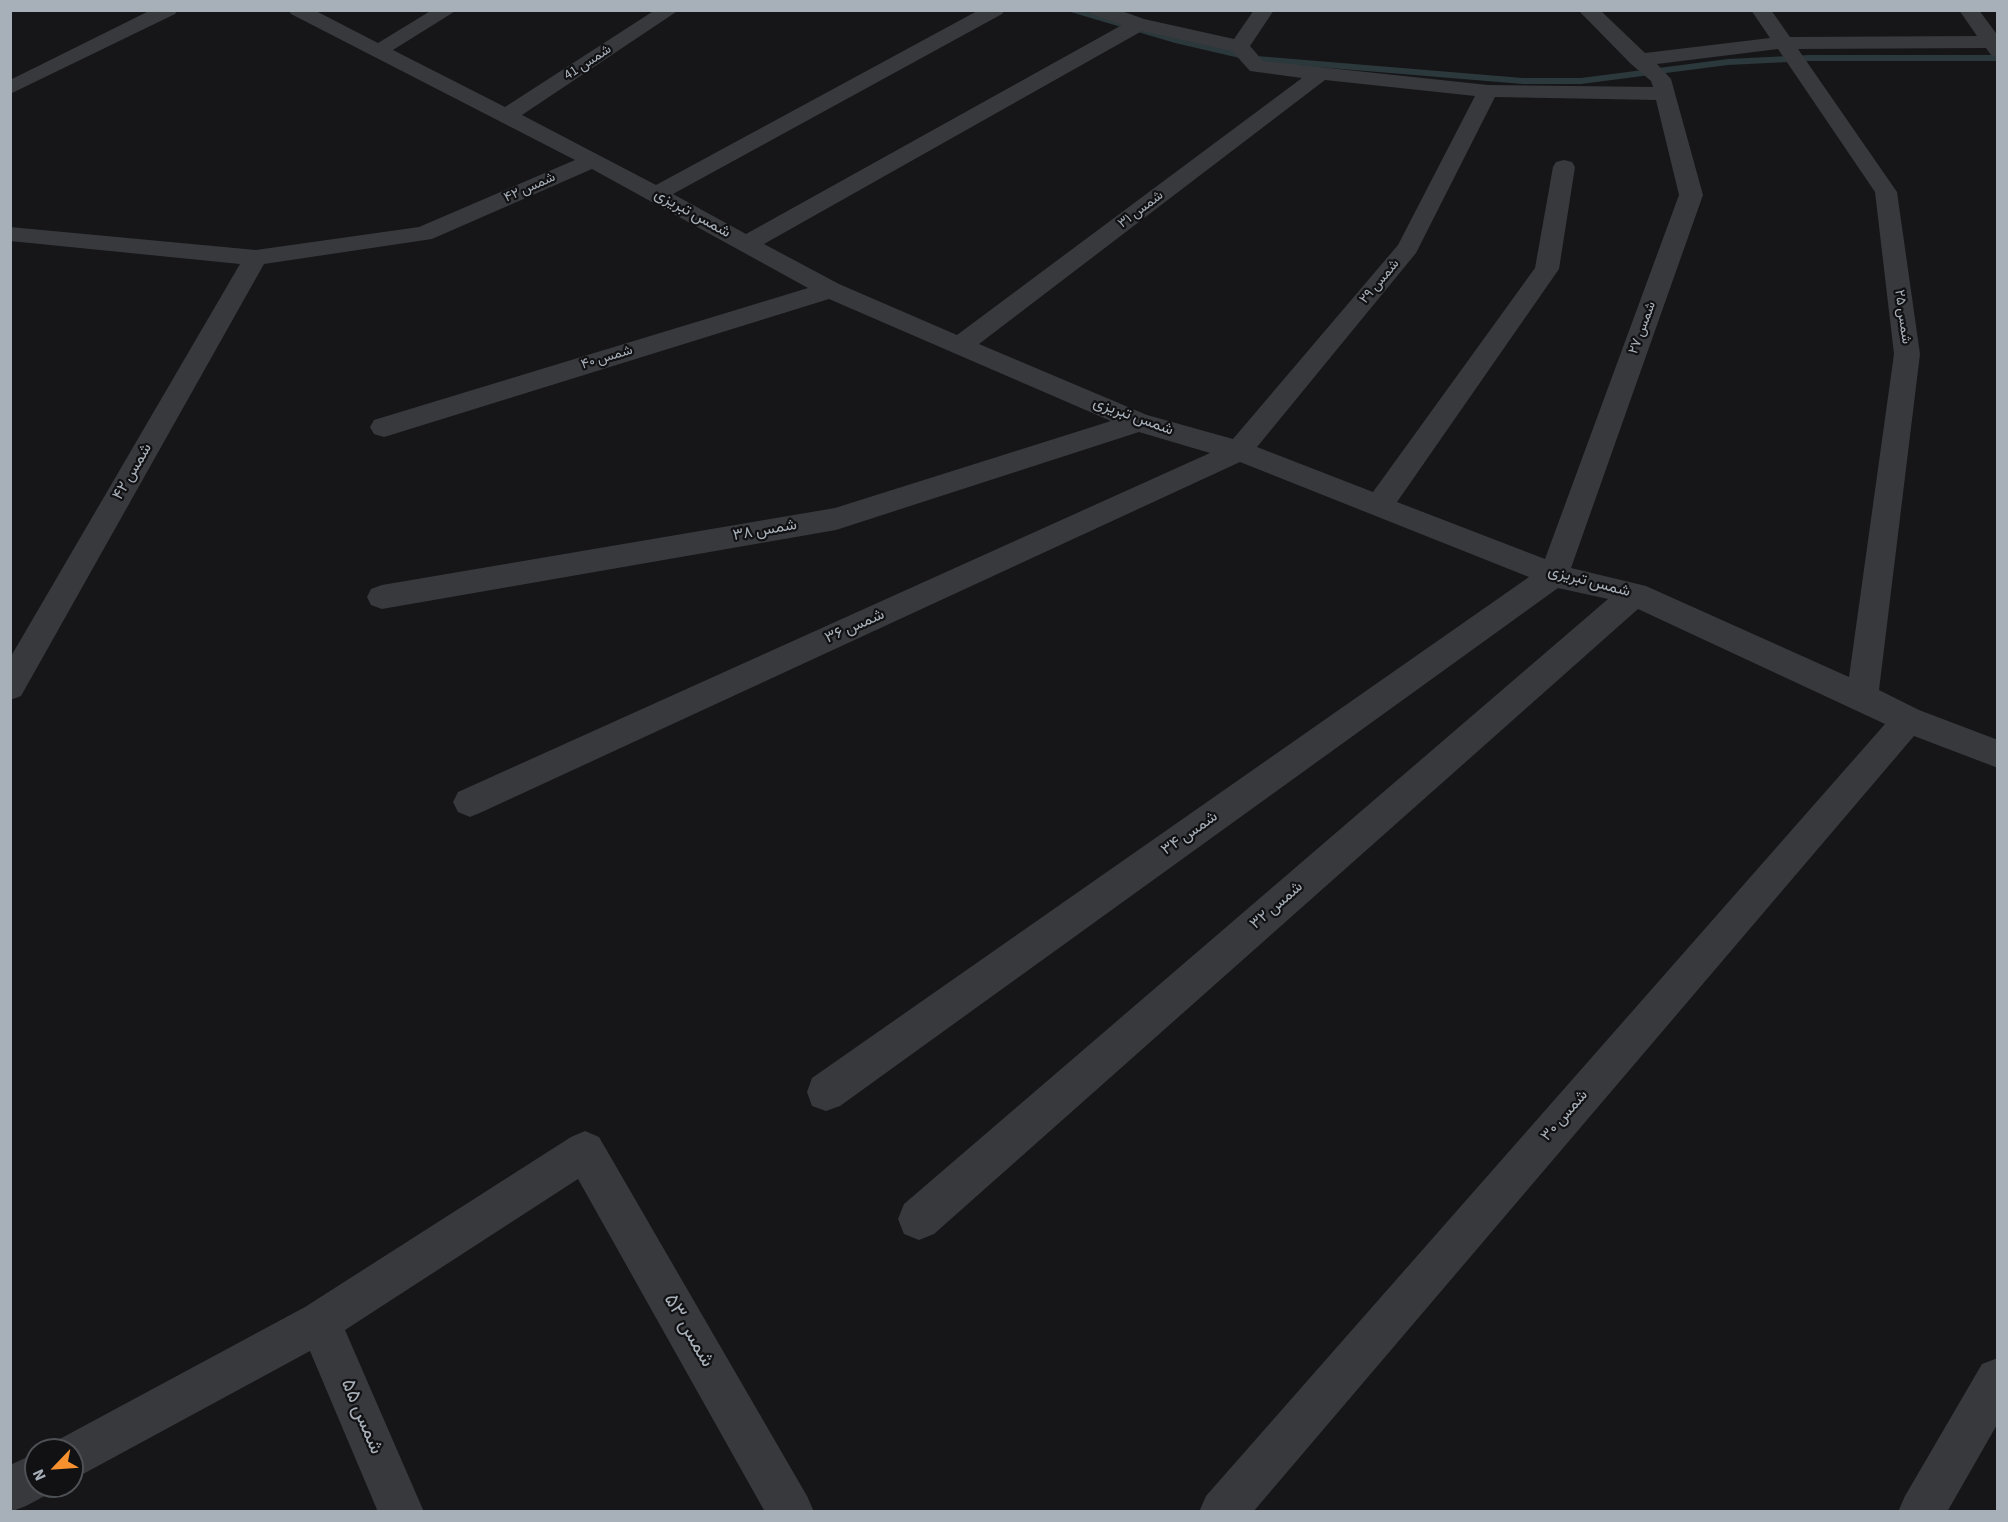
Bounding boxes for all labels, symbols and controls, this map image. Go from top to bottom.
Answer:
street label: شمس 41 [561,41,615,85]
street label: شمس ۴۲ [502,169,558,207]
street label: شمس تبریزی [650,185,734,243]
street label: شمس ۳۱ [1115,188,1167,232]
street label: شمس ۲۹ [1356,256,1404,308]
street label: شمس ۲۵ [1890,289,1914,345]
street label: شمس ۲۷ [1626,299,1660,357]
street label: شمس ۴۰ [579,342,635,374]
street label: شمس تبریزی [1090,394,1176,440]
street label: شمس ۴۲ [109,440,157,504]
street label: شمس ۳۸ [731,516,799,546]
street label: شمس تبریزی [1546,562,1632,602]
street label: شمس ۳۶ [822,605,888,649]
street label: شمس ۳۴ [1158,808,1222,860]
street label: شمس ۳۲ [1247,878,1307,934]
street label: شمس ۳۰ [1537,1086,1593,1146]
street label: شمس ۵۳ [657,1290,719,1372]
street label: شمس ۵۵ [334,1376,388,1458]
north arrow [24,1438,84,1498]
text: N [27,1465,52,1484]

